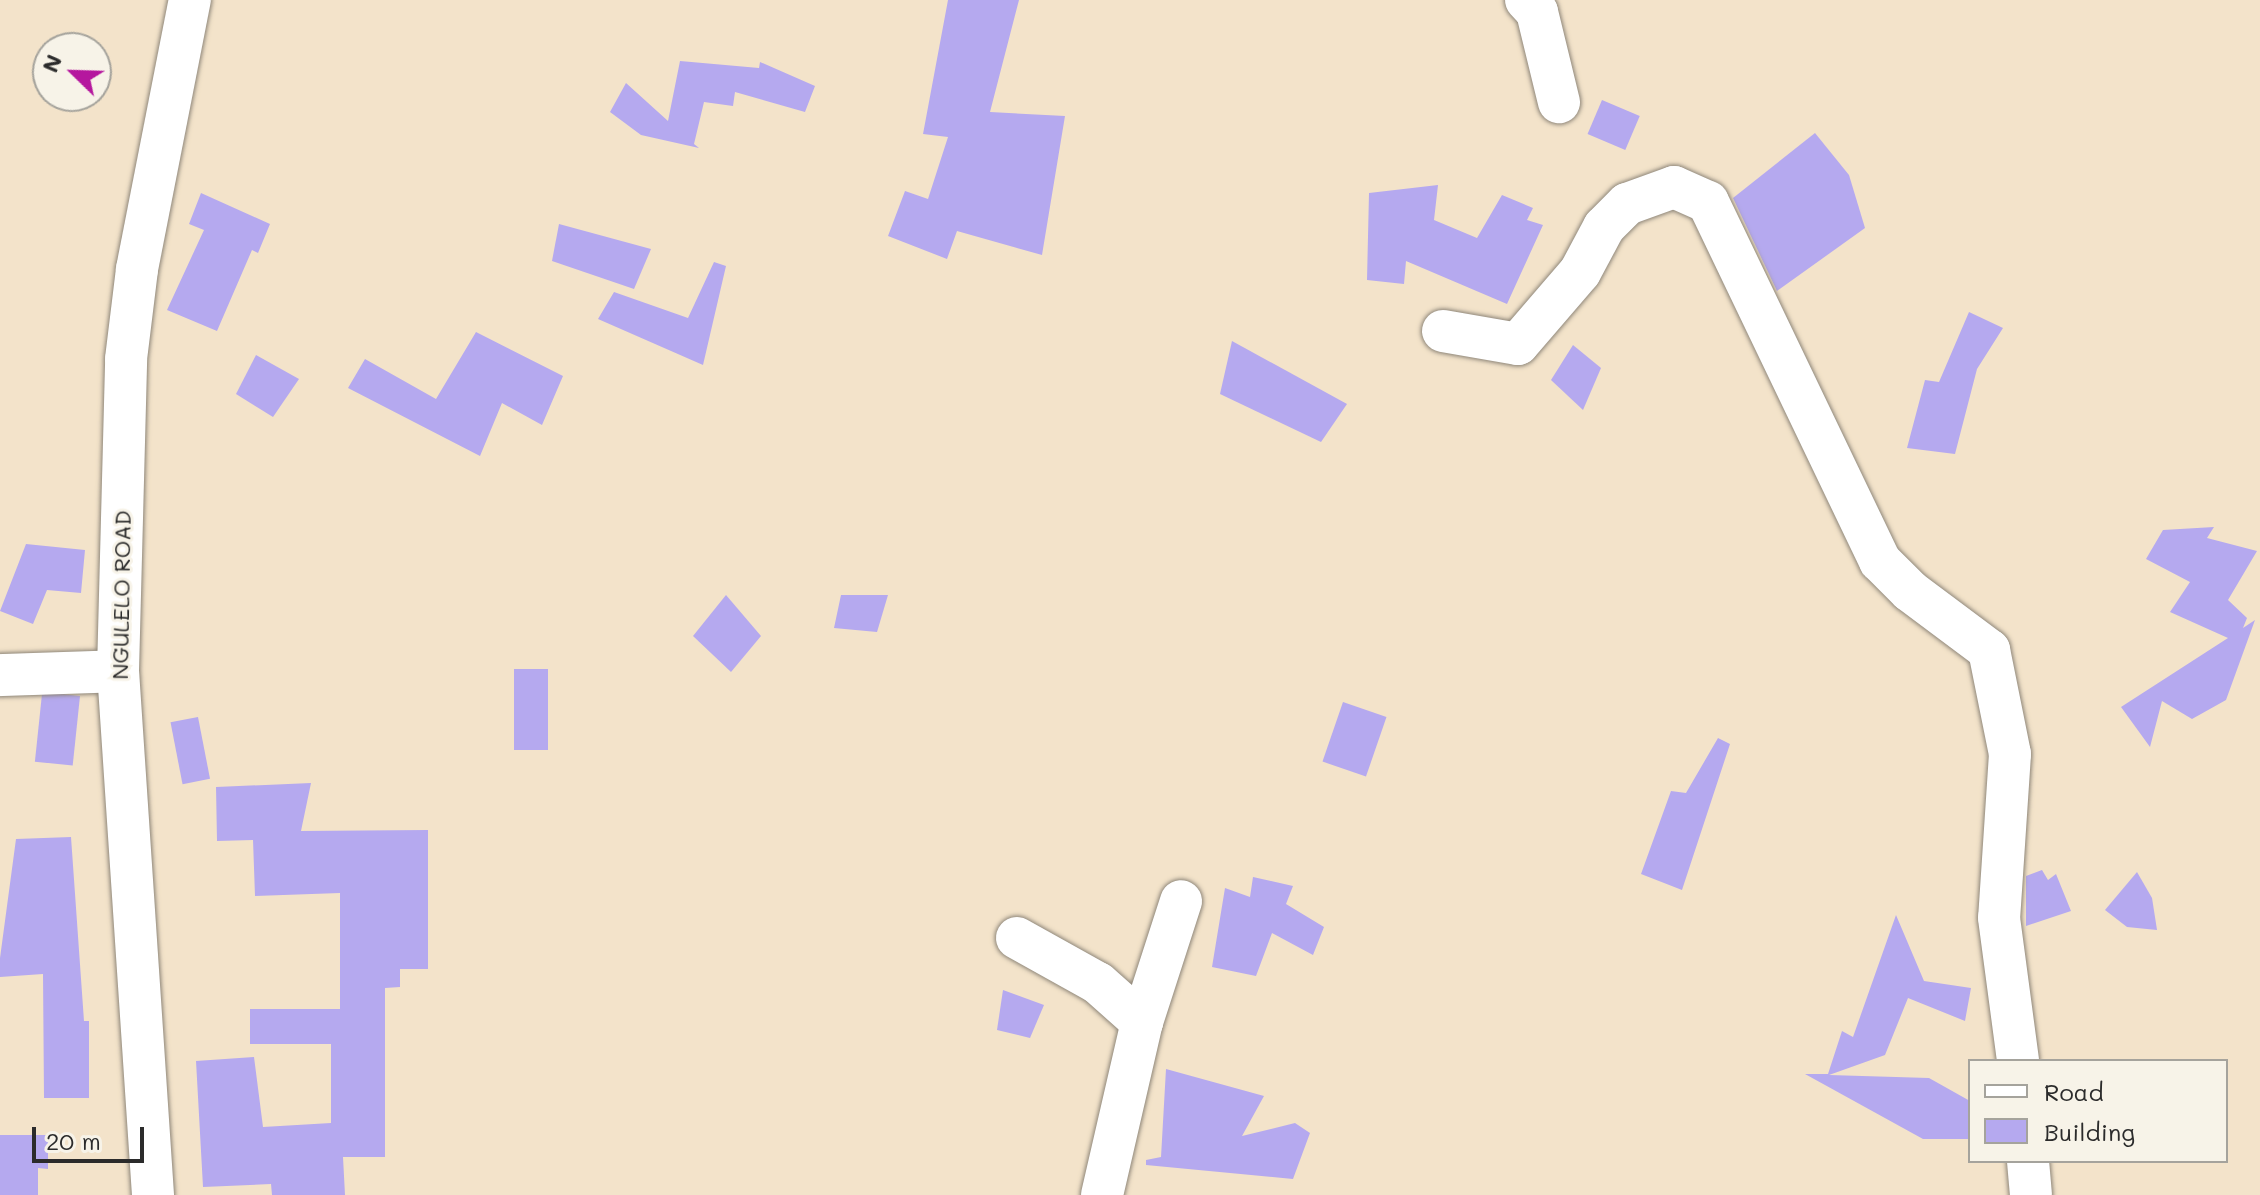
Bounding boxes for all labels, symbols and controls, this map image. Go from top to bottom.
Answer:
north arrow [32,32,112,112]
text: N [35,50,68,77]
street label: NGULELO ROAD [106,510,136,680]
legend [1968,1059,2228,1163]
text: Road [2044,1076,2104,1107]
scale bar [36,1111,148,1161]
text: Building [2044,1116,2135,1147]
text: 20 m [46,1125,101,1156]

